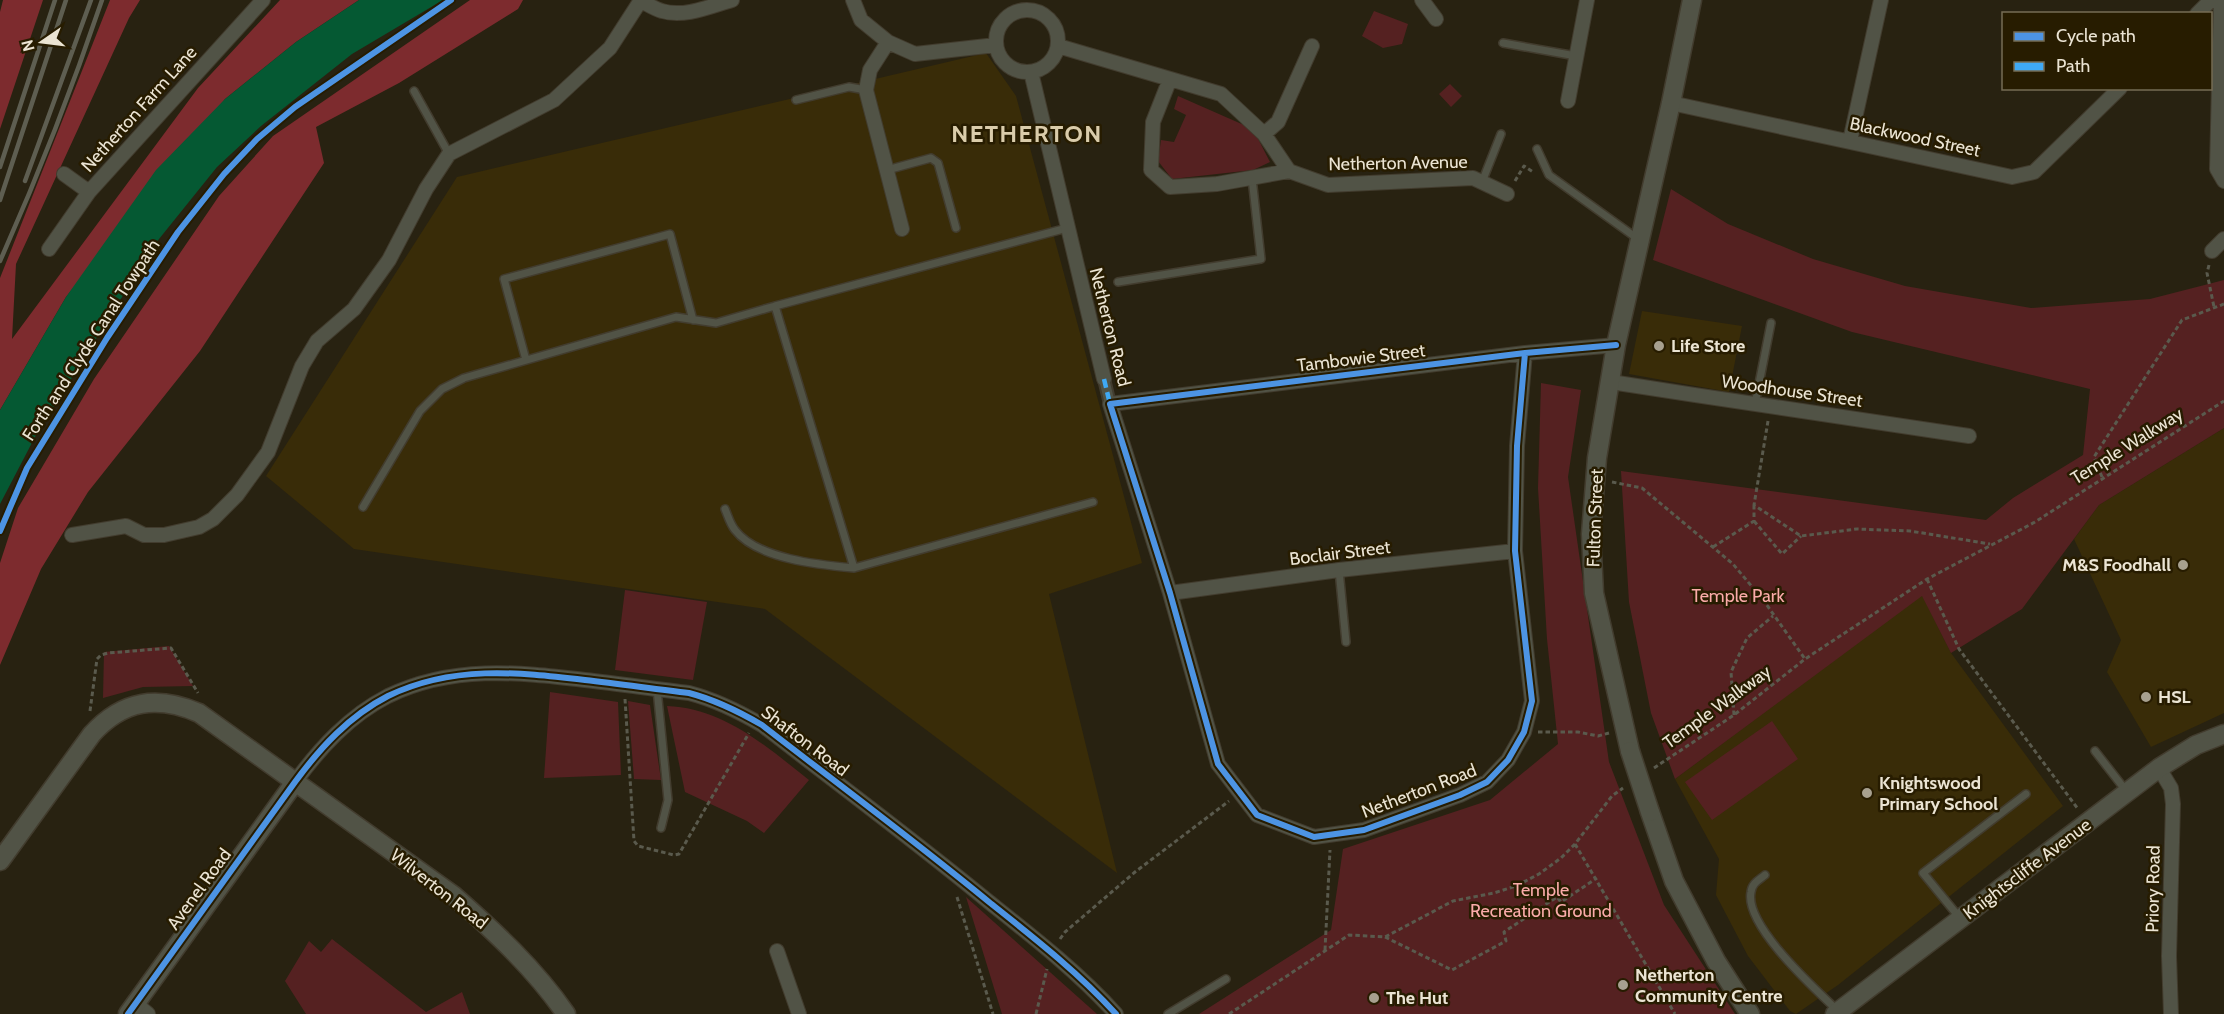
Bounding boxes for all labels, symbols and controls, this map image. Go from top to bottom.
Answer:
north arrow [12,12,72,72]
legend [2002,12,2212,90]
text: Cycle path [2056,25,2136,47]
text: N [17,38,39,53]
street label: Netherton Farm Lane [77,41,201,177]
text: Path [2056,55,2090,77]
street label: Blackwood Street [1848,112,1982,162]
district label: NETHERTON [951,119,1103,148]
street label: Netherton Avenue [1328,151,1468,175]
street label: Forth and Clyde Canal Towpath [17,235,165,445]
street label: Netherton Road [1085,265,1135,389]
place label: Life Store [1671,335,1745,357]
street label: Tambowie Street [1296,339,1426,377]
marker: Life Store [1652,339,1666,353]
street label: Woodhouse Street [1720,370,1864,412]
street label: Temple Walkway [2067,403,2187,489]
street label: Fulton Street [1582,468,1608,568]
street label: Boclair Street [1288,536,1392,570]
place label: M&S Foodhall [2062,554,2171,576]
marker: M&S Foodhall [2176,558,2190,572]
park label: Temple Park [1691,585,1785,607]
street label: Temple Walkway [1659,660,1775,754]
place label: HSL [2158,686,2191,708]
marker: HSL [2139,690,2153,704]
street label: Shafton Road [757,701,853,781]
street label: Netherton Road [1358,759,1480,823]
place label: Knightswood Primary School [1879,772,1998,815]
marker: Knightswood Primary School [1860,786,1874,800]
street label: Knightscliffe Avenue [1959,814,2095,924]
street label: Avenel Road [162,844,236,934]
street label: Wilverton Road [386,844,492,934]
street label: Priory Road [2141,845,2165,933]
park label: Temple Recreation Ground [1470,879,1612,922]
place label: Netherton Community Centre [1635,964,1782,1007]
marker: Netherton Community Centre [1616,978,1630,992]
place label: The Hut [1386,987,1448,1009]
marker: The Hut [1367,991,1381,1005]

